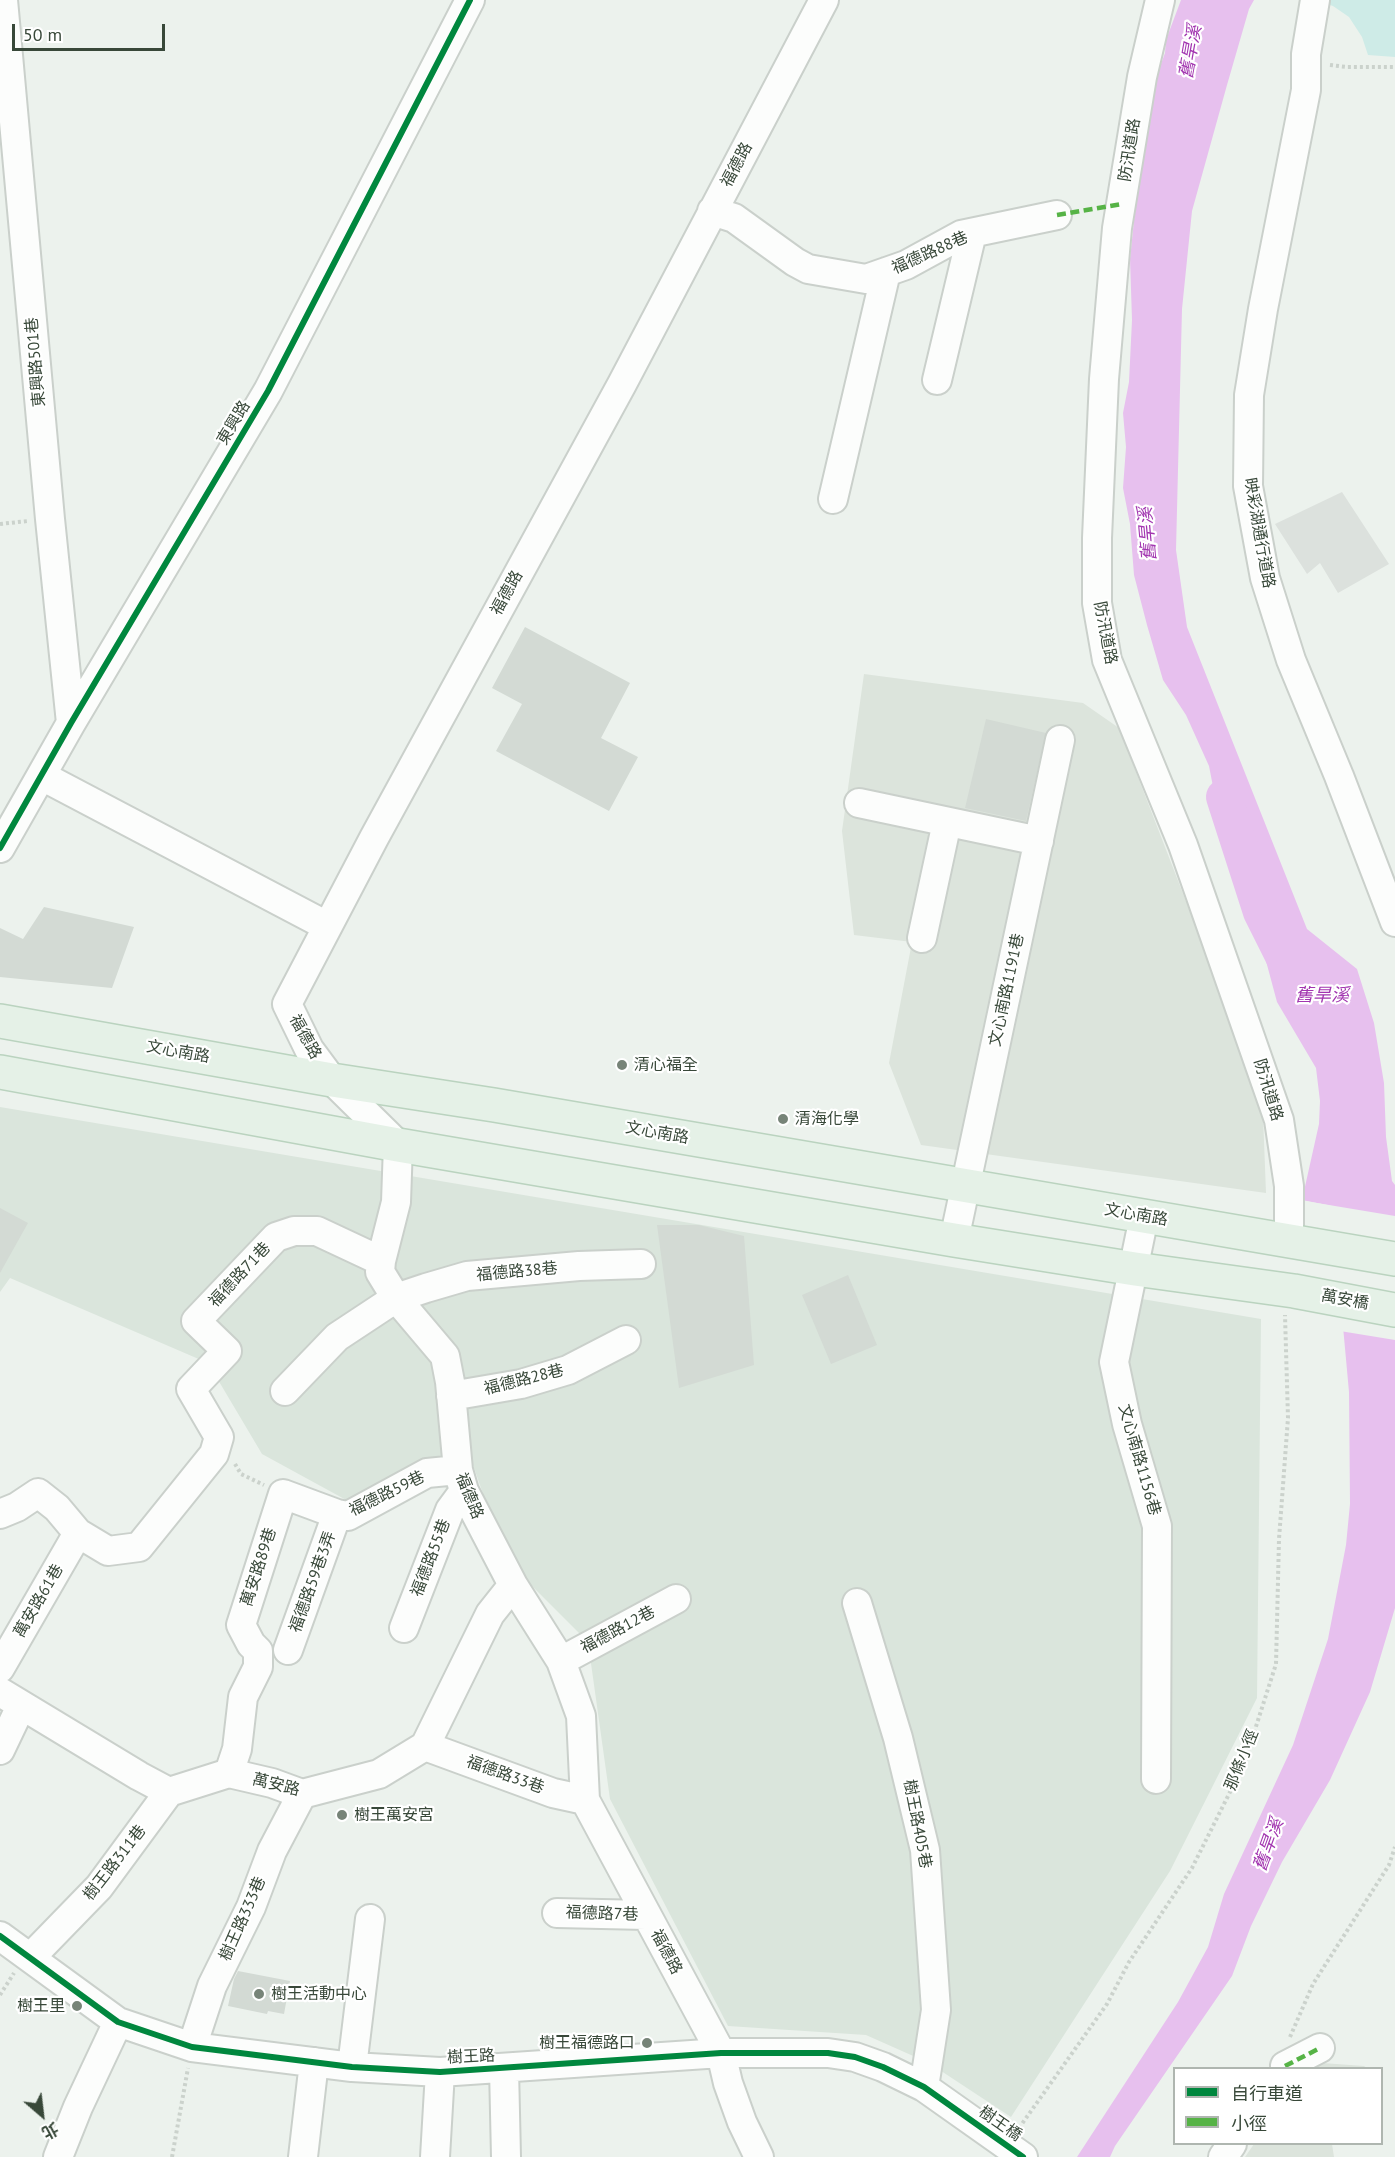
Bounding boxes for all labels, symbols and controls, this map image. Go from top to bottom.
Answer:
scale bar [15,12,168,50]
text: 50 m [23,23,62,46]
water label: 舊旱溪 [1176,24,1206,80]
street label: 防汛道路 [1116,117,1144,183]
street label: 福德路 [717,139,757,191]
street label: 福德路88巷 [889,228,971,278]
street label: 東興路501巷 [23,316,49,408]
street label: 東興路 [213,397,255,449]
street label: 映彩湖通行道路 [1240,476,1278,590]
water label: 舊旱溪 [1135,506,1161,562]
street label: 福德路 [487,567,527,619]
street label: 防汛道路 [1089,600,1121,666]
street label: 文心南路1191巷 [986,932,1028,1048]
water label: 舊旱溪 [1295,985,1349,1007]
street label: 福德路 [285,1011,325,1063]
street label: 文心南路 [145,1037,211,1067]
place label: 清心福全 [634,1055,698,1075]
street label: 防汛道路 [1249,1057,1287,1123]
marker: 清心福全 [615,1058,629,1072]
place label: 清海化學 [795,1109,859,1129]
marker: 清海化學 [776,1112,790,1126]
street label: 文心南路 [624,1118,690,1148]
street label: 文心南路 [1103,1200,1169,1230]
street label: 福德路71巷 [205,1239,275,1311]
street label: 福德路38巷 [476,1259,558,1285]
street label: 萬安橋 [1320,1286,1370,1314]
street label: 福德路28巷 [482,1361,566,1399]
street label: 文心南路1156巷 [1114,1402,1164,1518]
street label: 福德路59巷 [346,1468,428,1520]
street label: 福德路 [451,1470,487,1522]
street label: 福德路55巷 [407,1517,455,1599]
street label: 萬安路89巷 [237,1525,281,1609]
street label: 福德路59巷3弄 [286,1529,340,1635]
street label: 萬安路61巷 [10,1561,68,1641]
street label: 福德路12巷 [578,1602,658,1658]
street label: 那條小徑 [1221,1727,1263,1793]
street label: 福德路33巷 [463,1752,547,1798]
street label: 萬安路 [250,1770,302,1800]
street label: 樹王路405巷 [899,1778,935,1870]
place label: 樹王萬安宮 [354,1805,434,1825]
marker: 樹王萬安宮 [335,1808,349,1822]
water label: 舊旱溪 [1250,1816,1288,1874]
street label: 樹王路311巷 [80,1822,150,1904]
street label: 樹王路333巷 [216,1874,270,1964]
street label: 福德路7巷 [565,1903,639,1925]
street label: 福德路 [646,1926,686,1978]
place label: 樹王活動中心 [271,1984,367,2004]
marker: 樹王活動中心 [252,1987,266,2001]
place label: 樹王里 [17,1996,65,2016]
marker: 樹王里 [70,1999,84,2013]
place label: 樹王福德路口 [539,2033,635,2053]
marker: 樹王福德路口 [640,2036,654,2050]
street label: 樹王路 [447,2046,495,2068]
legend [1173,2067,1383,2145]
text: 自行車道 [1231,2082,1303,2105]
north arrow [12,2085,72,2145]
street label: 樹王橋 [975,2102,1025,2146]
text: 小徑 [1231,2112,1267,2135]
text: 北 [39,2118,62,2143]

